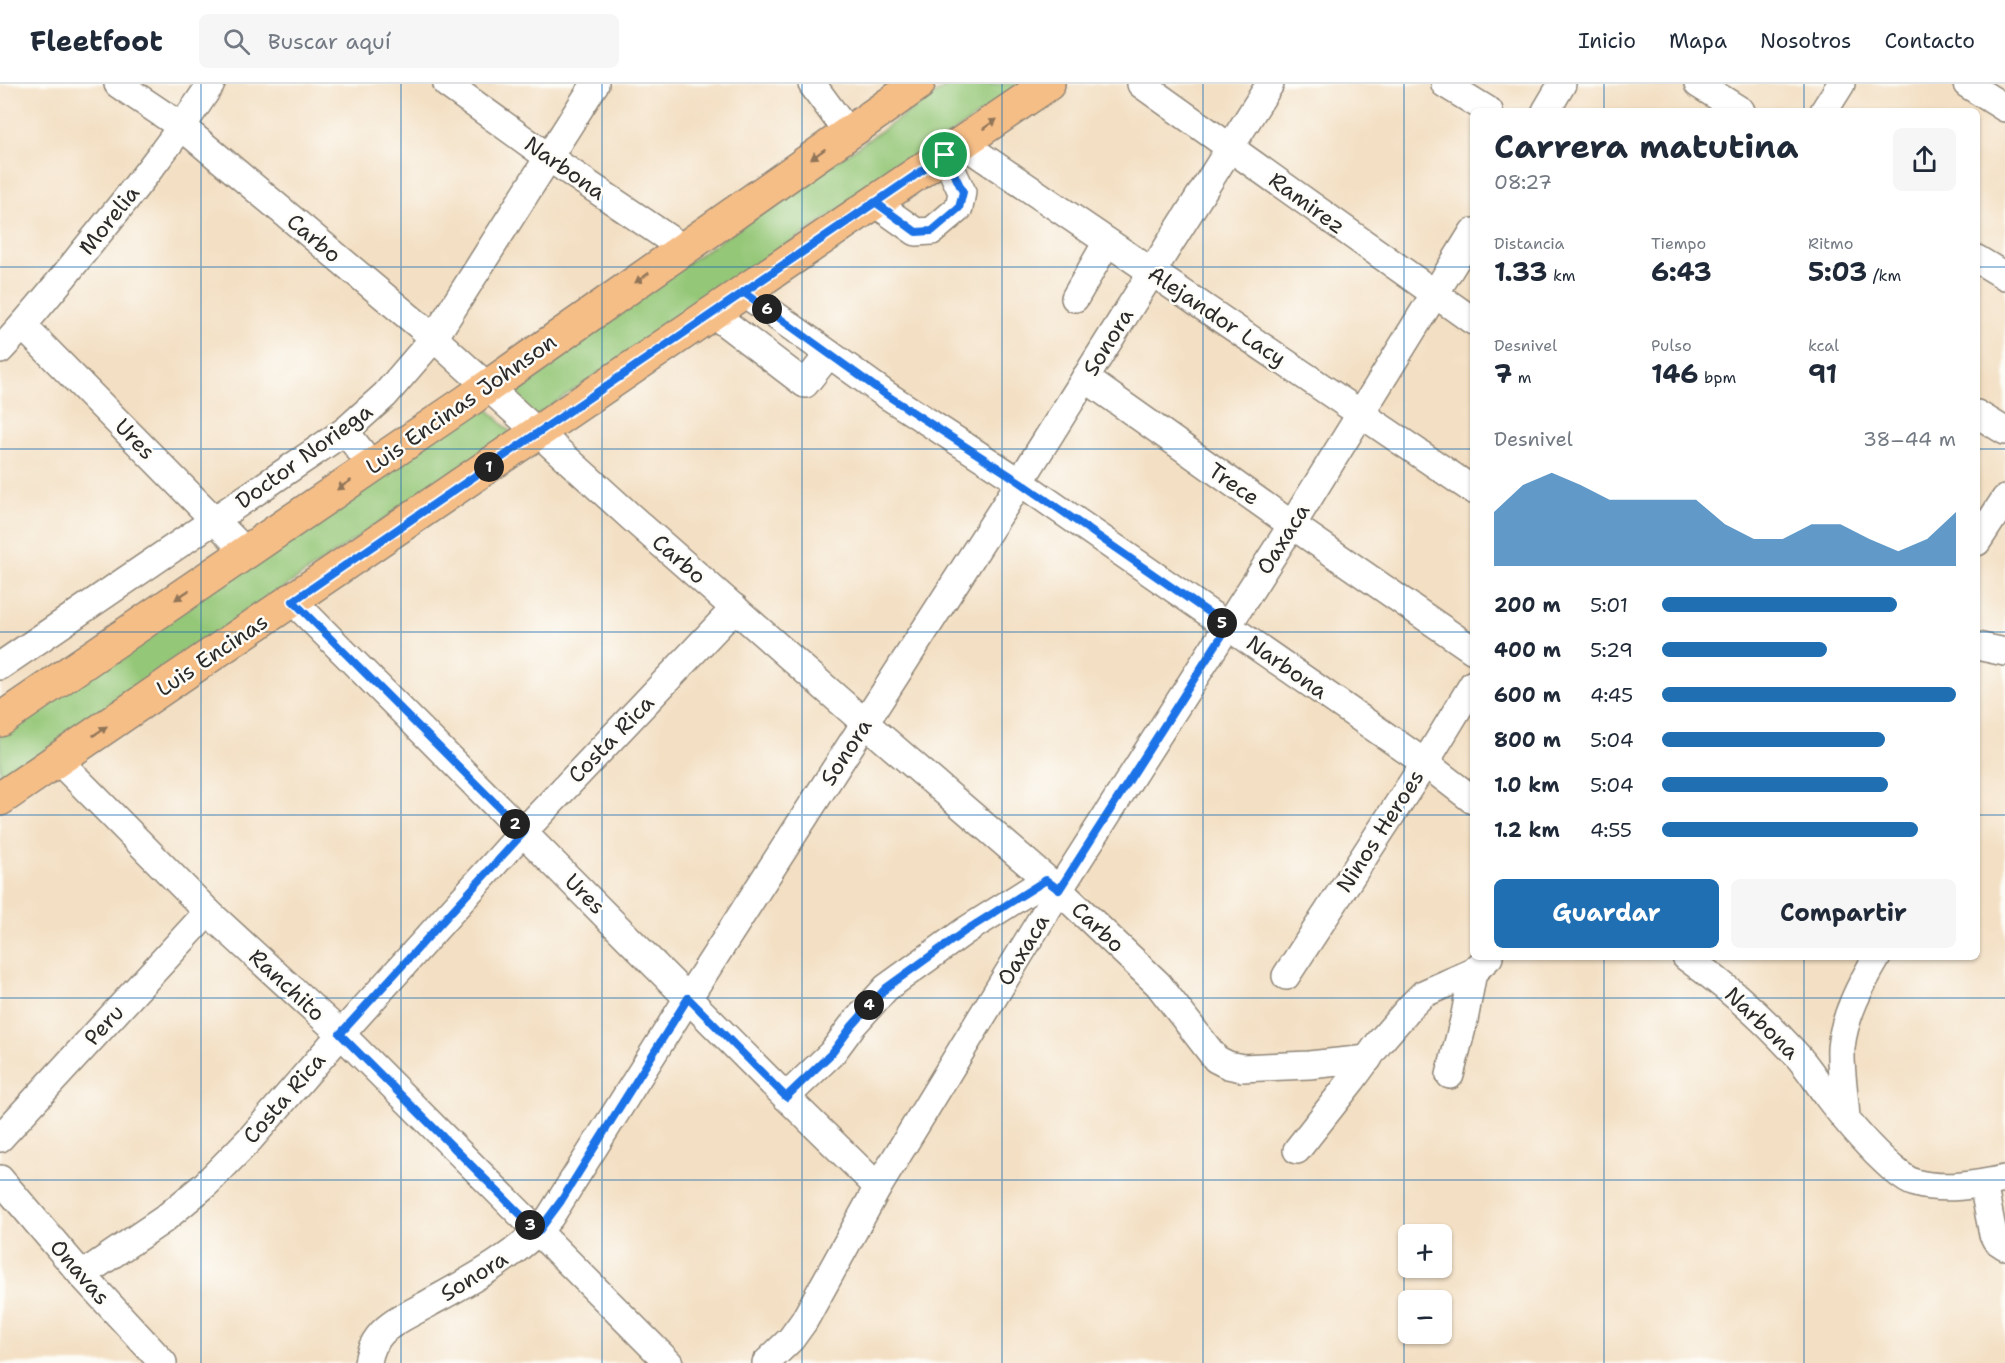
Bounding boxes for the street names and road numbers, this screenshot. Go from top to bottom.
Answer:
street label: Narbona [519,129,612,207]
street label: Ramirez [1263,166,1351,240]
street label: Morelia [72,179,146,261]
street label: Carbo [281,207,347,269]
street label: Alejandor Lacy [1142,259,1292,373]
street label: Sonora [1076,303,1140,381]
street label: Luis Encinas Johnson [360,327,562,481]
street label: Doctor Noriega [230,396,378,515]
street label: Ures [108,412,162,466]
street label: Trece [1203,456,1265,512]
street label: Oaxaca [1250,498,1316,580]
street label: Carbo [646,528,712,590]
street label: Luis Encinas [150,607,274,703]
street label: Narbona [1241,628,1334,706]
street label: Costa Rica [562,688,661,789]
street label: Sonora [814,713,879,791]
street label: Ninos Heroes [1329,764,1431,898]
street label: Ures [558,867,612,921]
street label: Carbo [1065,895,1131,959]
street label: Oaxaca [990,909,1056,991]
street label: Ranchito [243,942,331,1028]
street label: Narbona [1719,980,1806,1066]
street label: Peru [78,998,130,1052]
street label: Costa Rica [236,1046,332,1150]
street label: Onavas [43,1233,117,1311]
street label: Sonora [435,1244,513,1308]

